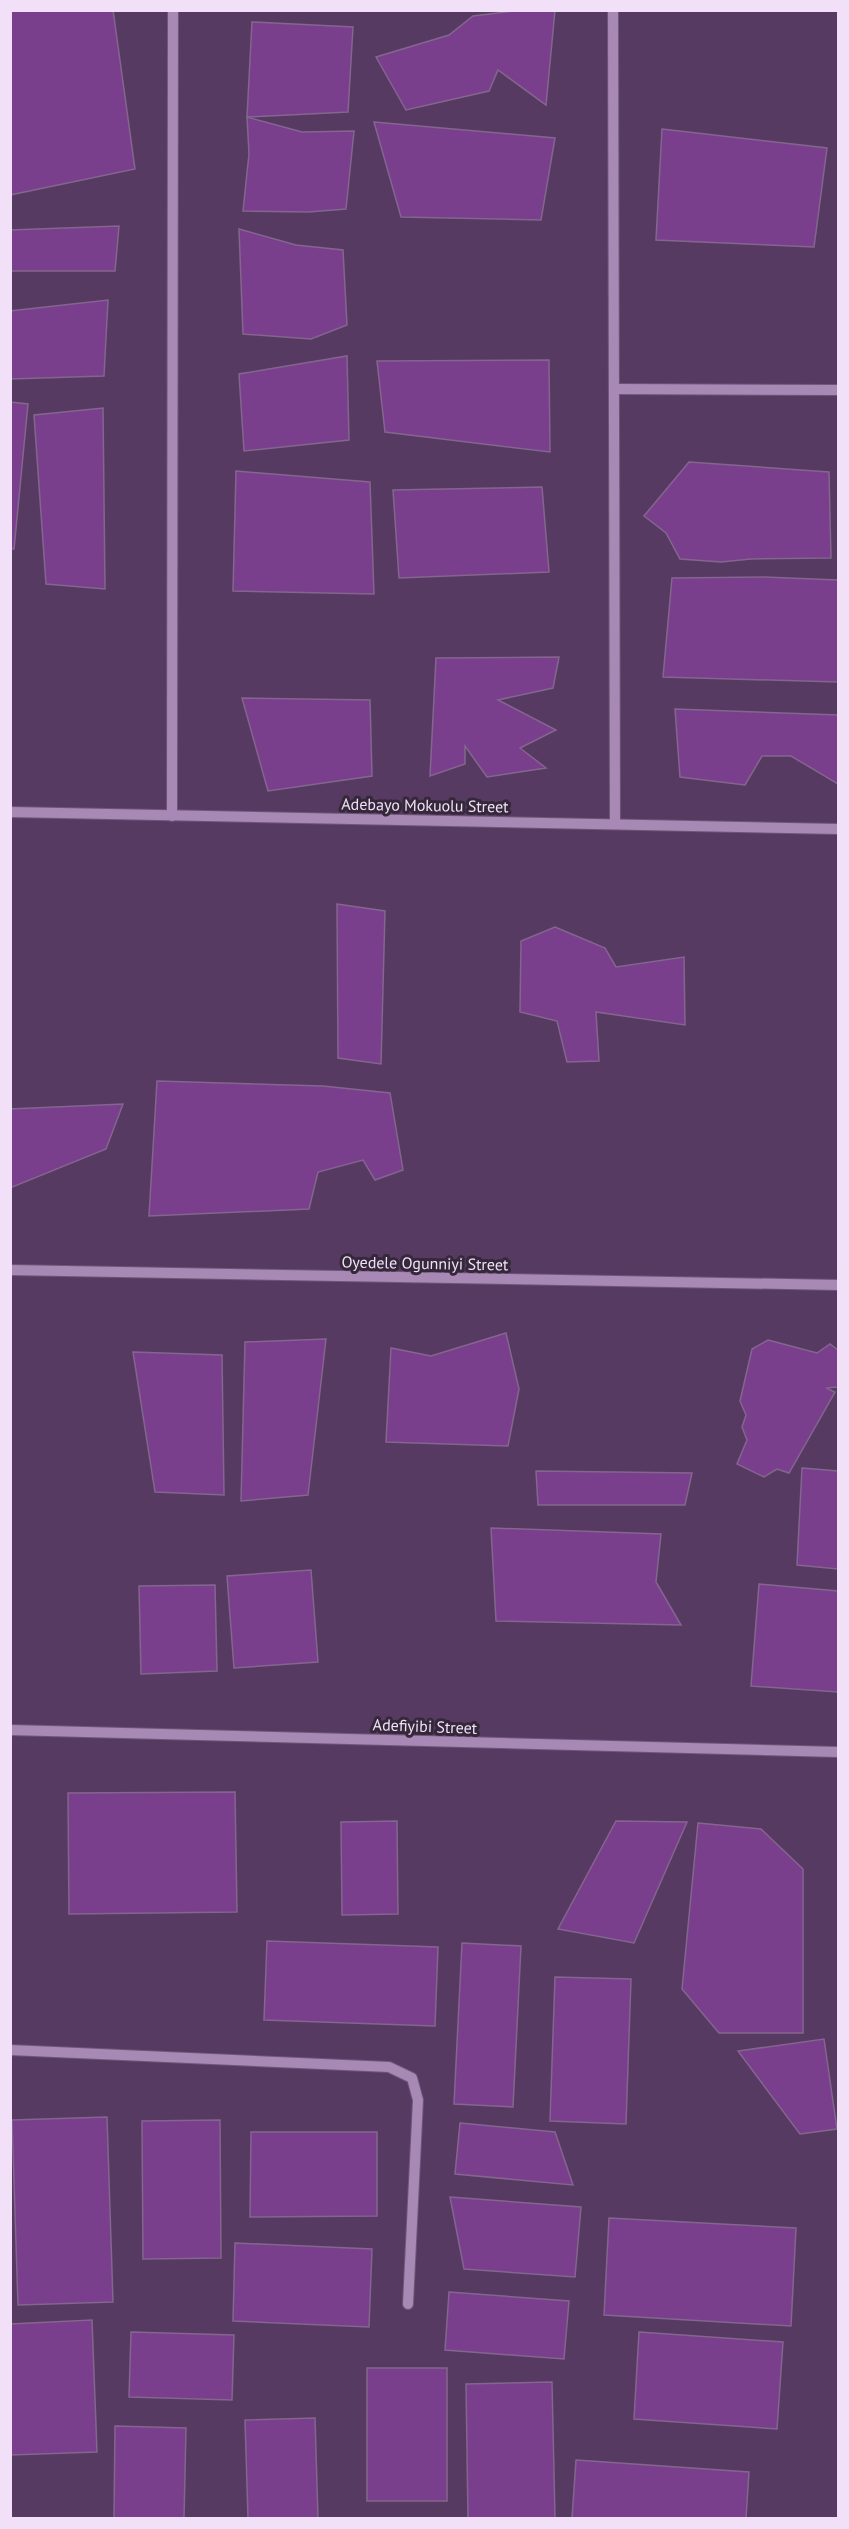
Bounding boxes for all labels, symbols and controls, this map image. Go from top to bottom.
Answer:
street label: Adebayo Mokuolu Street [341,794,509,816]
street label: Oyedele Ogunniyi Street [341,1252,509,1274]
street label: Adefiyibi Street [372,1714,478,1738]

